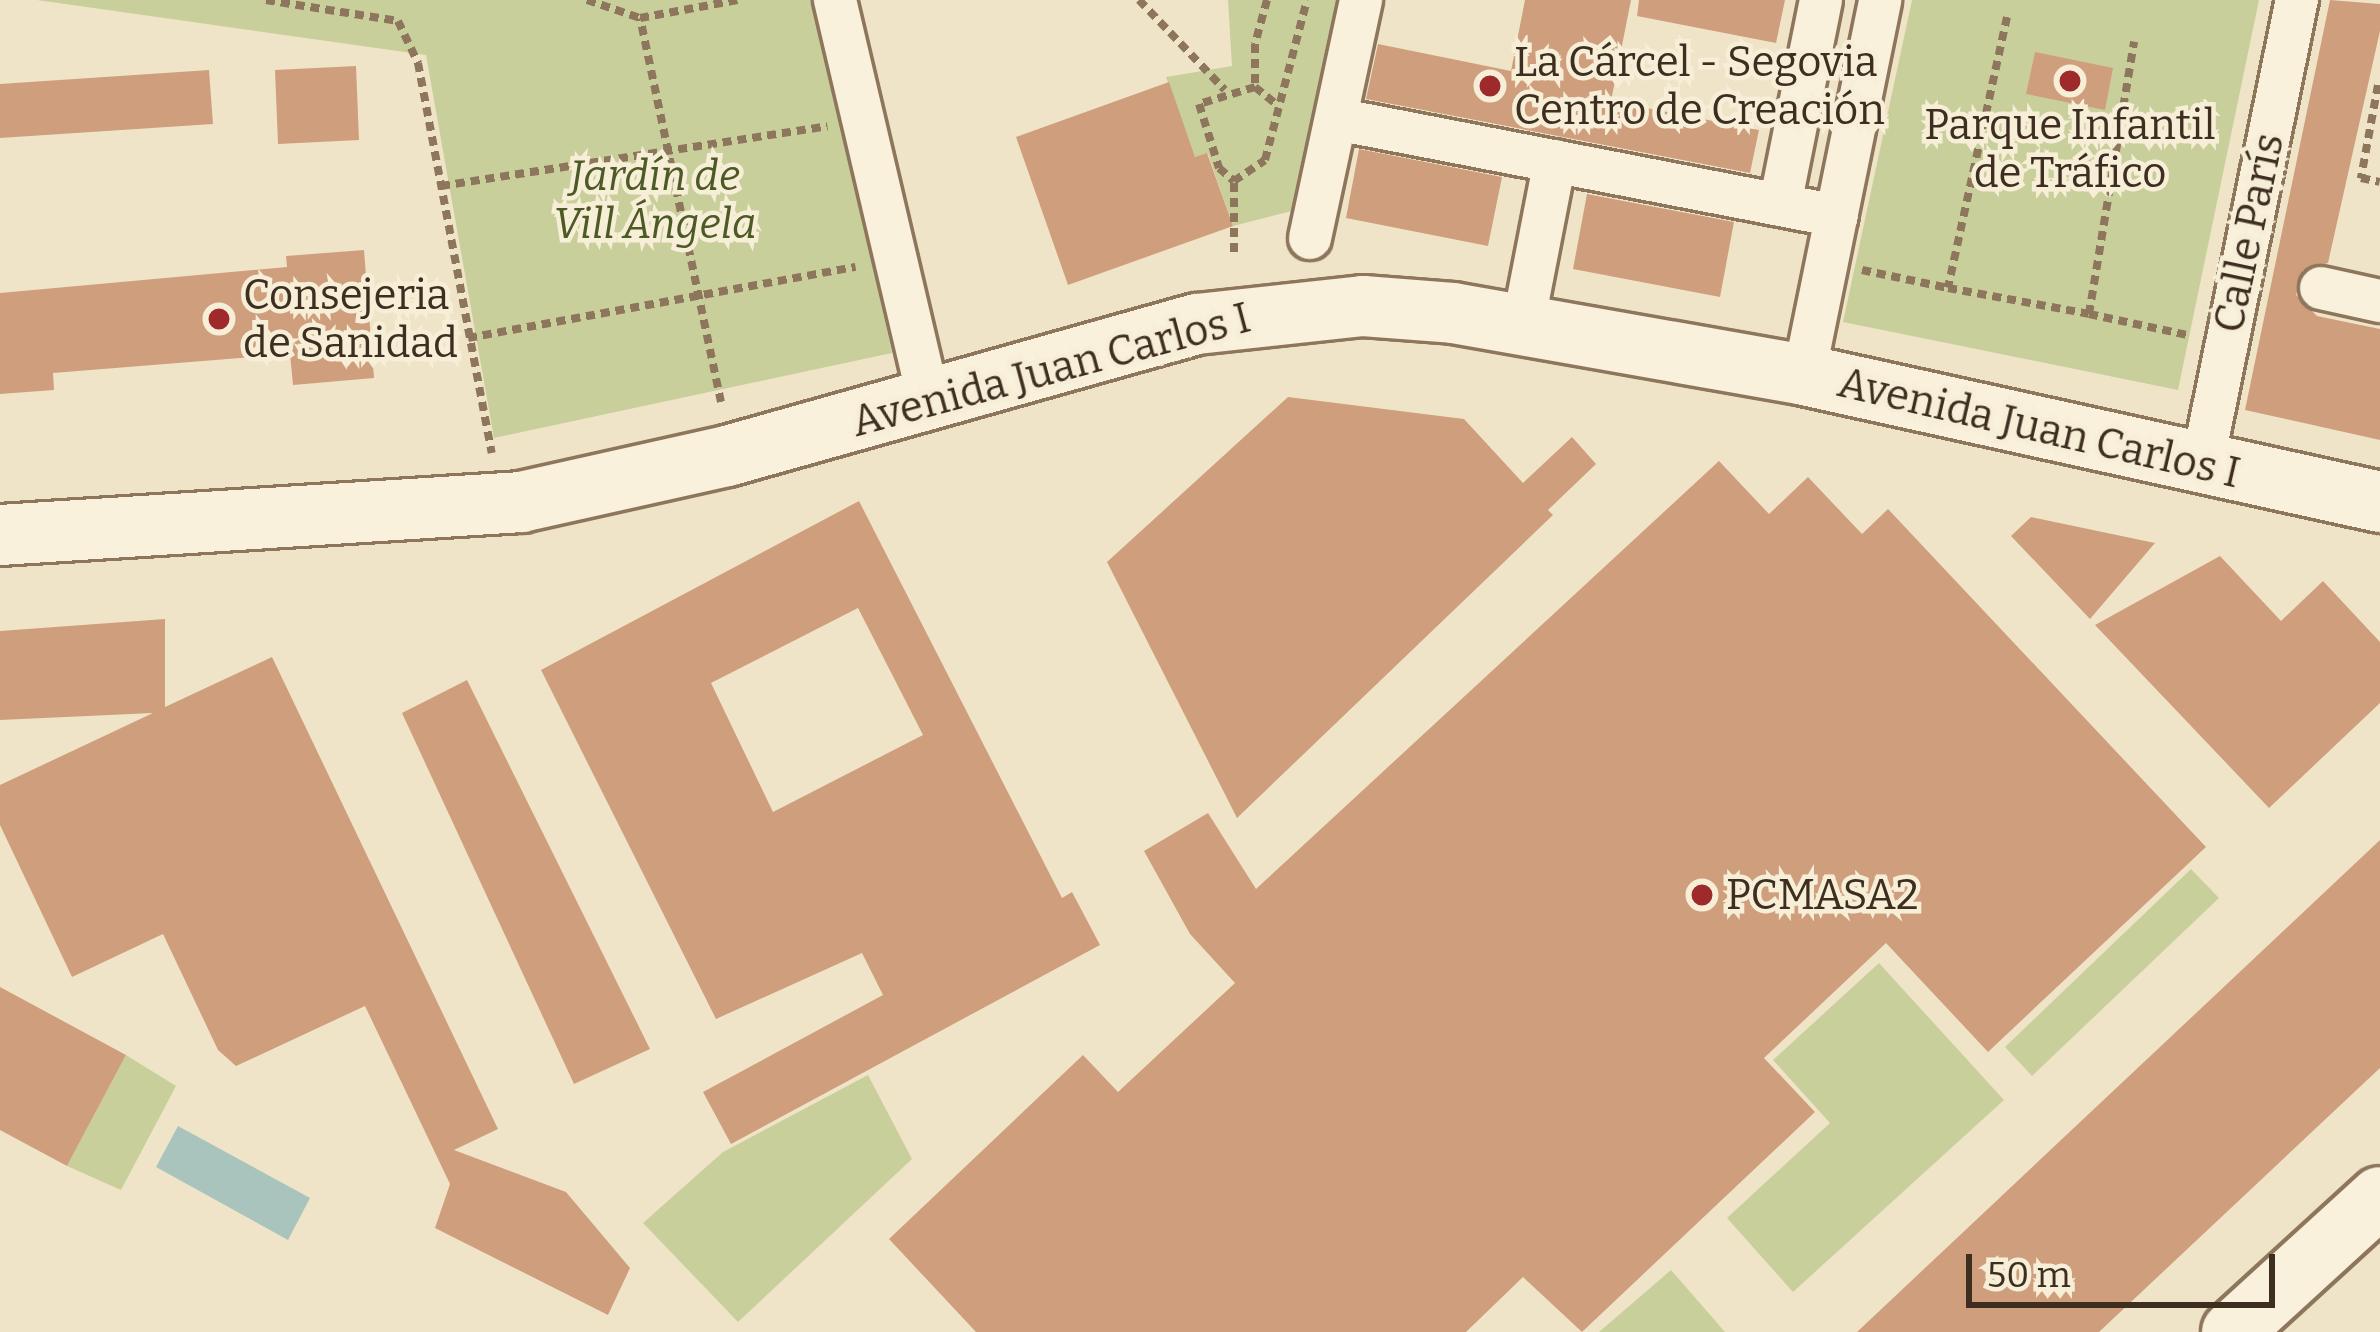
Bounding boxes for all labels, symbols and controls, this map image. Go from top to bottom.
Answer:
place label: La Cárcel - Segovia Centro de Creación [1514,37,1885,136]
marker: Parque Infantil de Tráfico [2057,68,2083,94]
marker: La Cárcel - Segovia Centro de Creación [1477,73,1503,99]
place label: Parque Infantil de Tráfico [1924,100,2216,198]
street label: Calle París [2203,129,2295,337]
park label: Jardín de Vill Ángela [553,151,757,249]
place label: Consejeria de Sanidad [243,270,458,368]
street label: Avenida Juan Carlos I [846,293,1256,447]
marker: Consejeria de Sanidad [206,306,232,332]
street label: Avenida Juan Carlos I [1833,357,2245,499]
place label: PCMASA2 [1726,870,1919,920]
marker: PCMASA2 [1689,882,1715,908]
scale bar [1972,1230,2281,1304]
text: 50 m [1987,1253,2071,1297]

